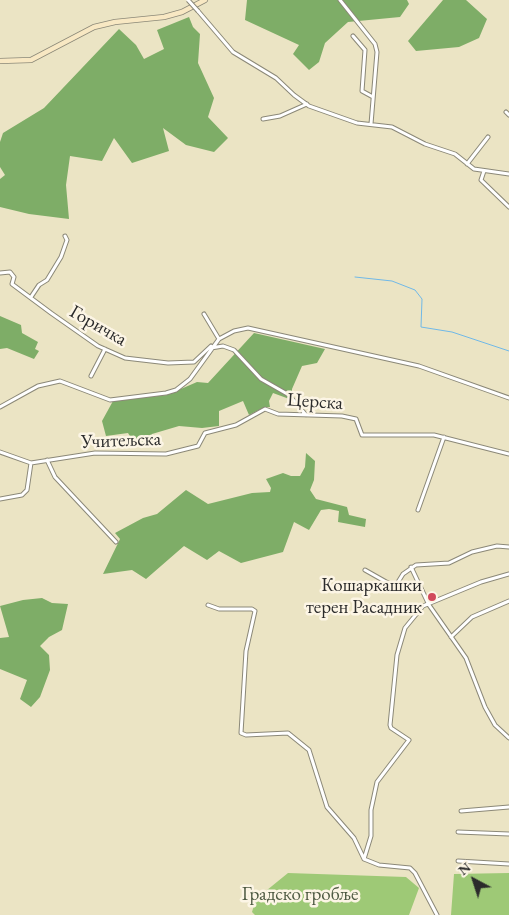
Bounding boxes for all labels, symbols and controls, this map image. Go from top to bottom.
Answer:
street label: Горичка [65,301,131,351]
street label: Церска [286,389,344,415]
street label: Учитељска [81,428,161,454]
place label: Кошаркашки терен Расадник [306,575,422,619]
marker: Кошаркашки терен Расадник [426,591,438,603]
north arrow [449,855,499,905]
text: N [454,858,474,879]
park label: Градско гробље [242,884,358,906]

